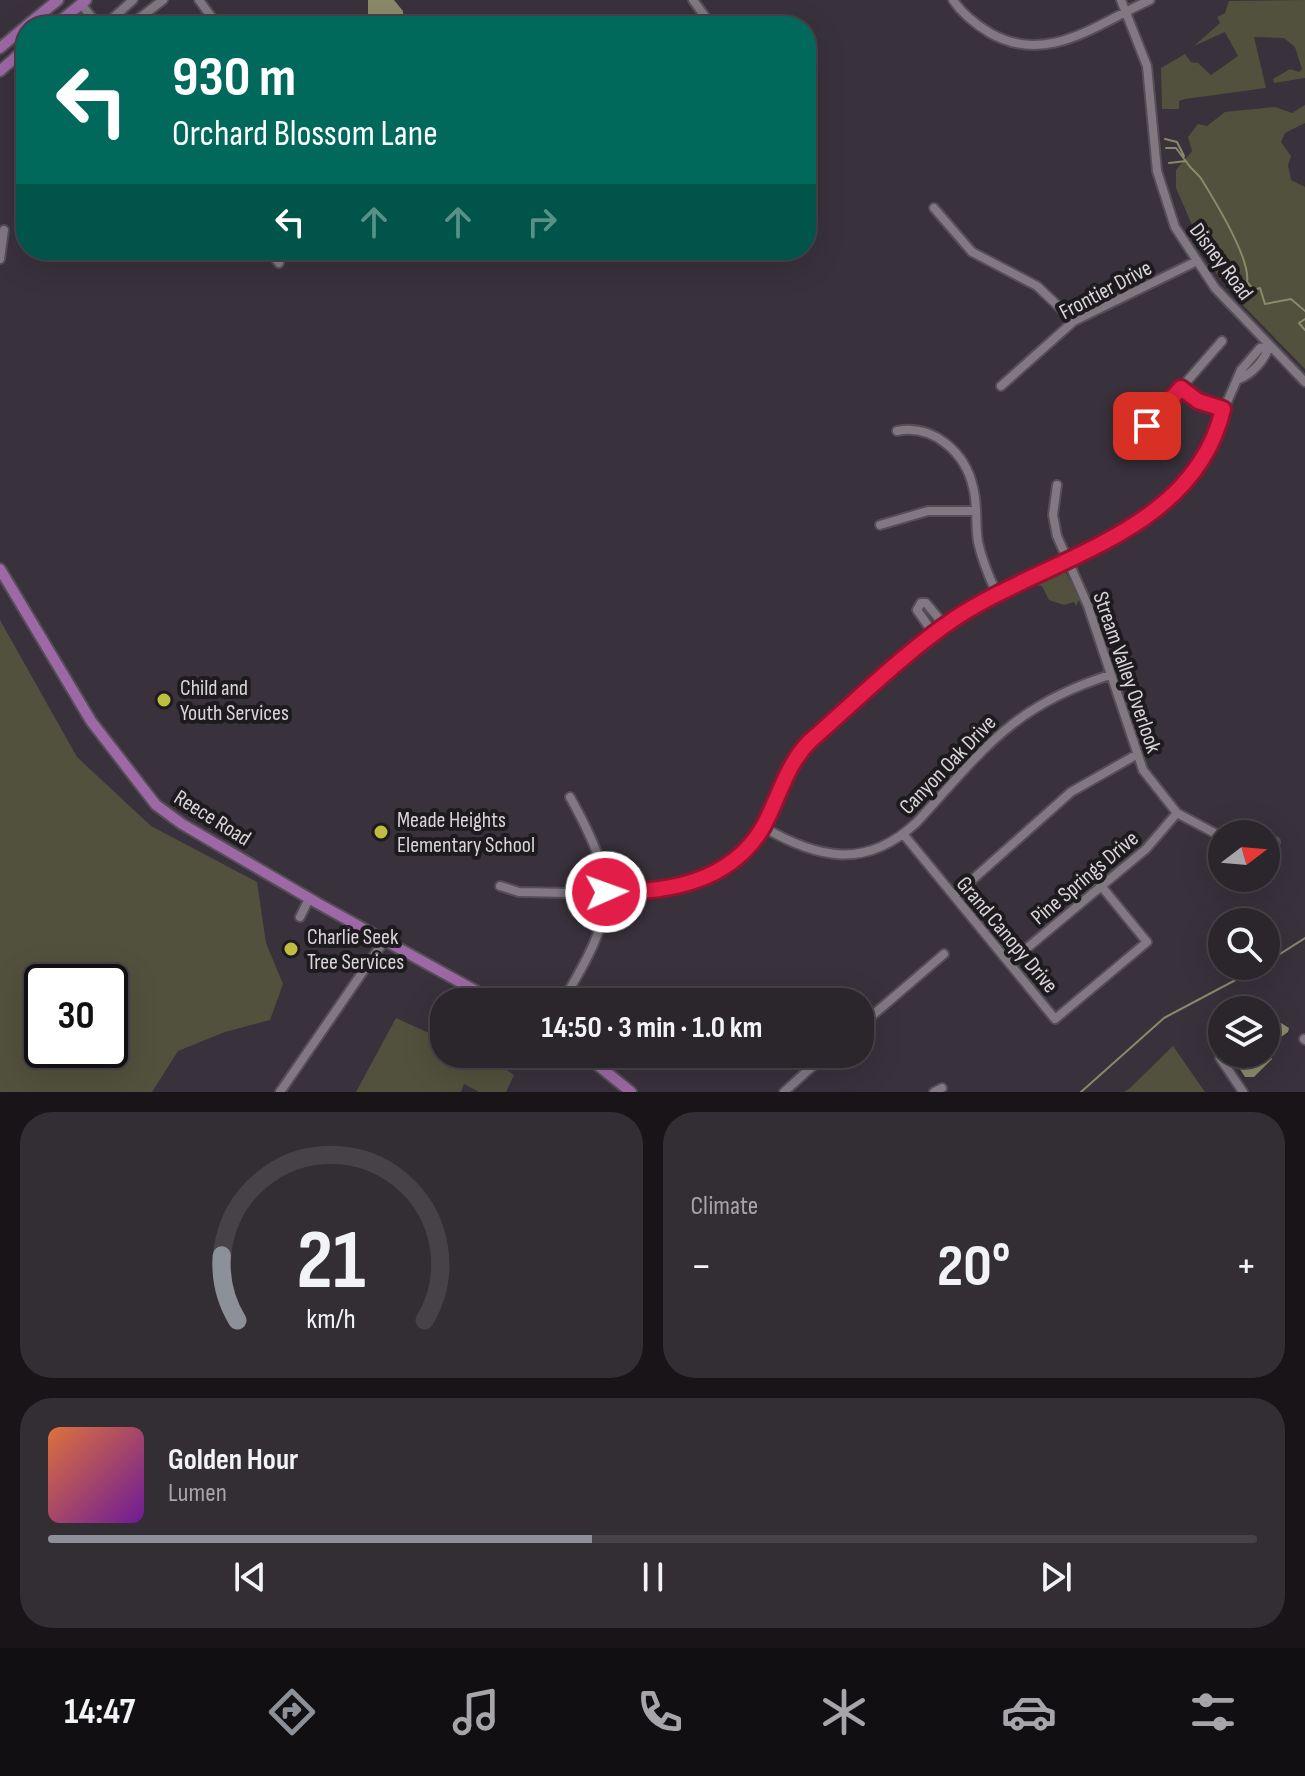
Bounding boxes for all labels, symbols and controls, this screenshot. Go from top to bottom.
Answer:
text: 930 m [172,45,296,112]
icon: left [40,48,144,152]
text: Orchard Blossom Lane [172,113,438,156]
icon: left [268,200,312,244]
icon: ahead [352,200,396,244]
icon: ahead [436,200,480,244]
icon: right [520,200,564,244]
street label: Disney Road [1183,218,1259,306]
street label: Frontier Drive [1055,255,1157,326]
pin [1113,392,1181,460]
icon: arrive [1125,404,1169,448]
street label: Stream Valley Overlook [1086,588,1167,757]
place label: Child and Youth Services [180,675,289,727]
marker: Child and Youth Services [155,691,173,709]
street label: Canyon Oak Drive [894,710,1002,820]
street label: Reece Road [169,784,256,852]
place label: Meade Heights Elementary School [397,807,535,859]
north arrow [1208,820,1280,892]
map controls [1208,820,1280,1068]
marker: Meade Heights Elementary School [372,823,390,841]
street label: Pine Springs Drive [1026,825,1144,931]
position arrow [564,850,648,934]
street label: Grand Canopy Drive [950,871,1064,999]
button: search [1208,908,1280,980]
place label: Charlie Seek Tree Services [307,924,404,976]
marker: Charlie Seek Tree Services [282,940,300,958]
speed limit sign: 30 [24,964,128,1068]
button: layers [1208,996,1280,1068]
text: 14:50 · 3 min · 1.0 km [542,1010,762,1046]
text: Climate [691,1191,758,1222]
text: 21 [297,1212,366,1312]
text: 20° [937,1231,1011,1303]
text: − [691,1240,712,1293]
text: + [1235,1240,1257,1293]
text: km/h [307,1302,356,1337]
text: Golden Hour [168,1442,298,1478]
text: Lumen [168,1478,227,1509]
icon: previous [228,1555,272,1599]
icon: pause [631,1555,675,1599]
icon: next [1034,1555,1078,1599]
icon: directions [264,1684,320,1740]
icon: music [448,1684,504,1740]
icon: phone [632,1684,688,1740]
icon: climate [816,1684,872,1740]
icon: car [1001,1684,1057,1740]
icon: filters [1185,1684,1241,1740]
text: 14:47 [64,1691,135,1734]

